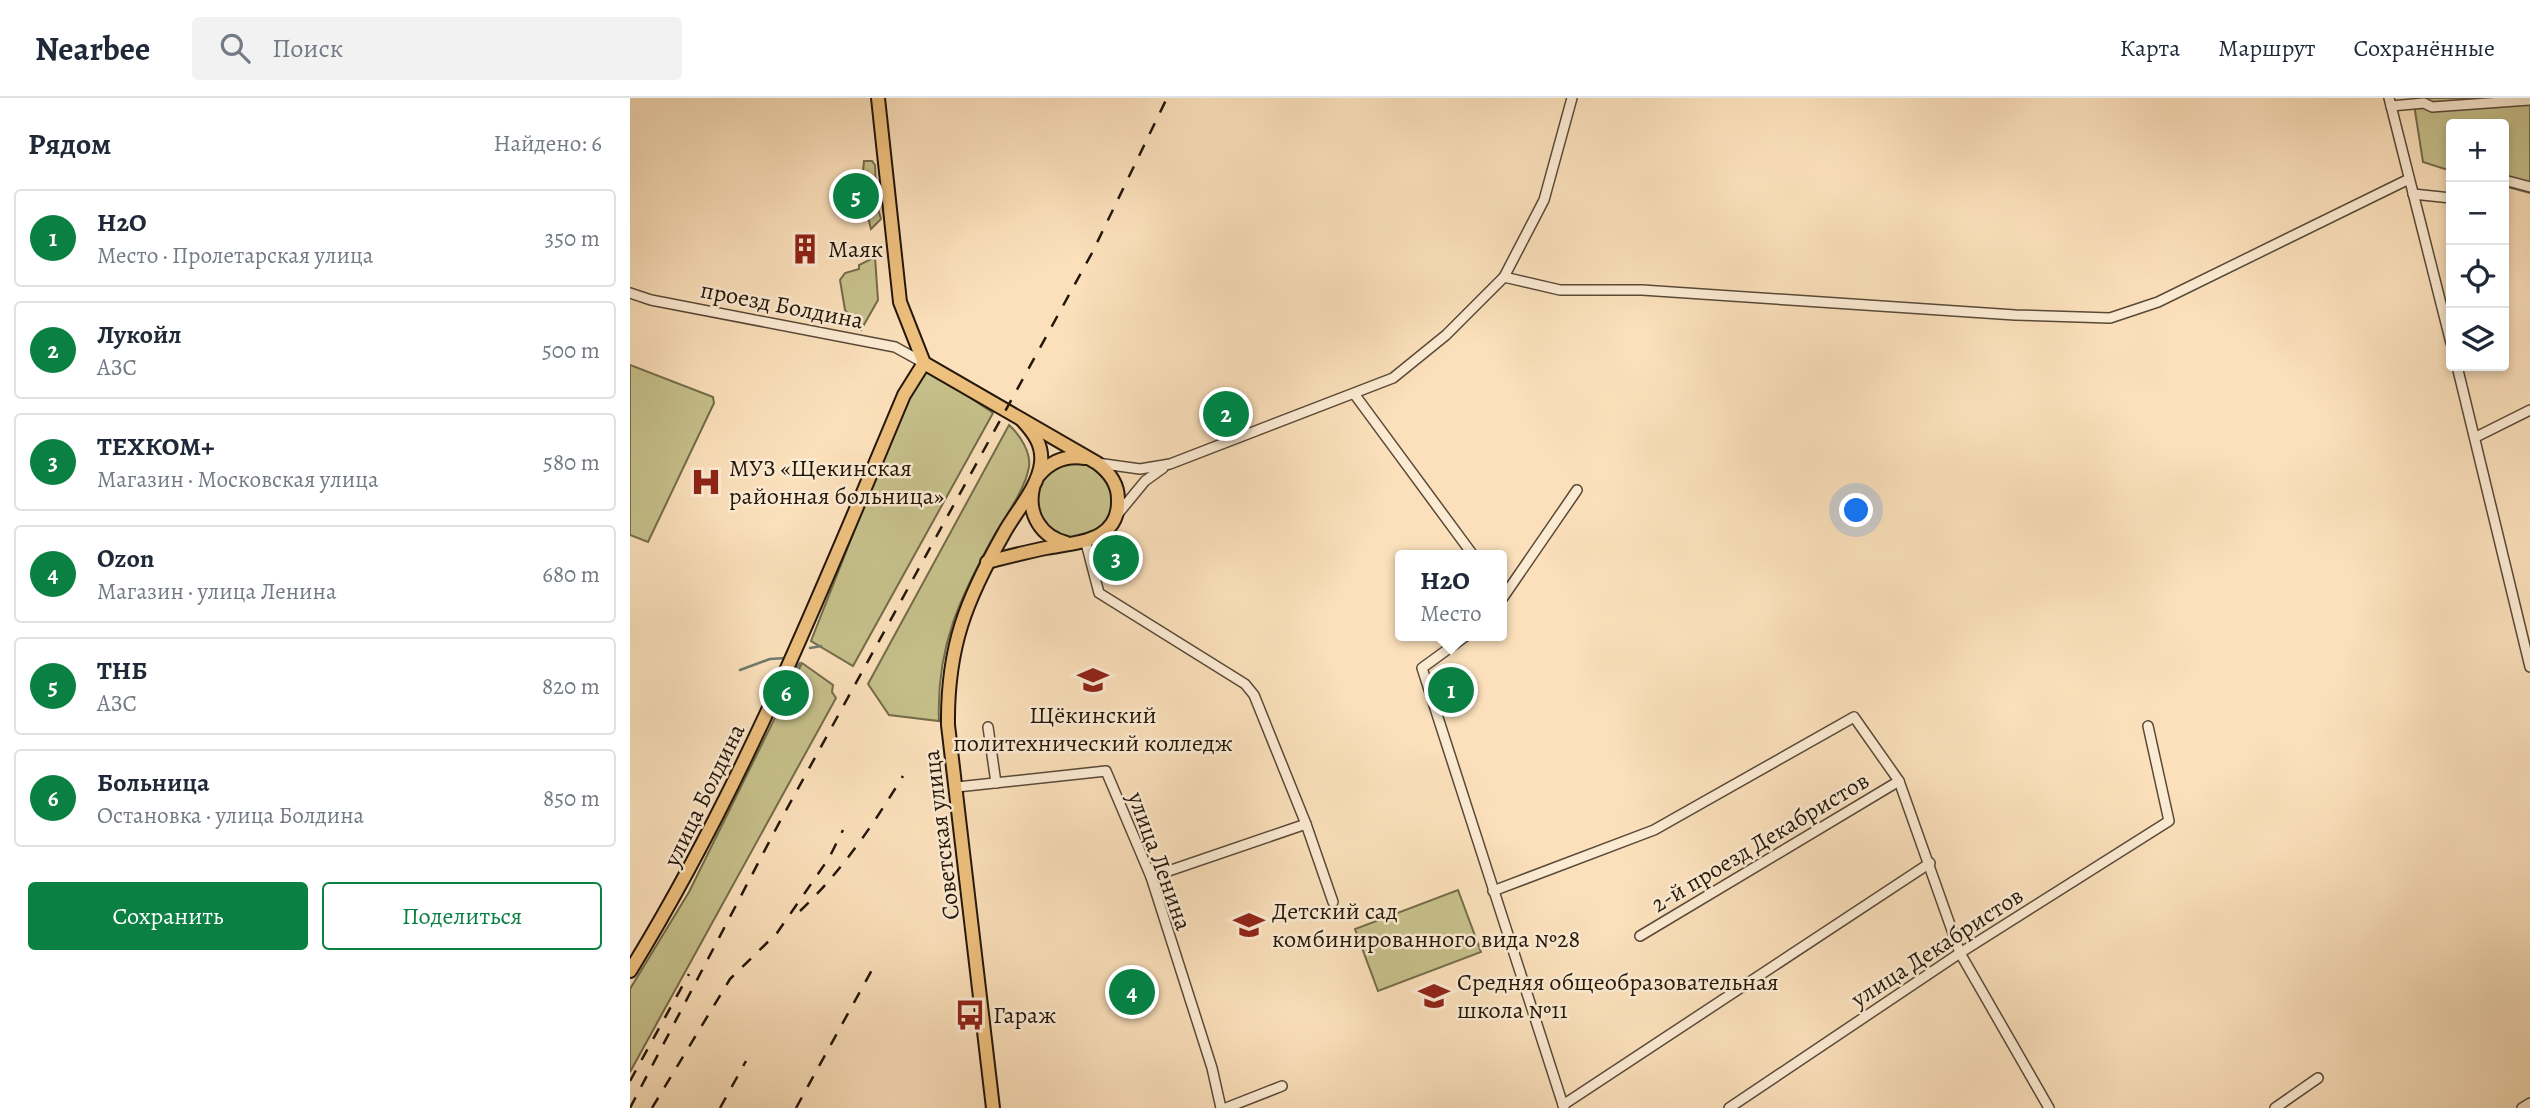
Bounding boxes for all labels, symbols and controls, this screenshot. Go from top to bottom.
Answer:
search box [192,17,682,80]
text: Nearbee [35,26,150,71]
icon: search [216,29,254,67]
text: Поиск [272,31,343,66]
text: Карта [2120,32,2180,64]
text: Маршрут [2218,32,2316,64]
text: Сохранённые [2354,32,2495,64]
map controls [2446,119,2509,371]
button: + [2446,119,2509,182]
text: Рядом [28,124,111,164]
text: Найдено: 6 [494,128,602,159]
pin: 5 [833,170,879,222]
button: − [2446,182,2509,245]
text: Н2О [97,205,147,240]
text: 1 [49,223,57,254]
text: 350 m [545,223,600,254]
building icon: Маяк [788,232,822,266]
place label: Маяк [828,233,883,265]
text: Место · Пролетарская улица [97,240,373,271]
button: locate [2446,245,2509,308]
street label: проезд Болдина [698,274,866,336]
button: layers [2446,308,2509,371]
text: Лукойл [97,317,182,352]
text: 2 [47,335,59,366]
text: 500 m [542,335,600,366]
text: АЗС [97,352,137,383]
pin: 2 [1203,388,1249,440]
text: ТЕХКОМ+ [97,429,214,464]
text: 3 [48,447,58,478]
text: 580 m [543,447,600,478]
place label: МУЗ «Щекинская районная больница» [729,452,944,512]
text: Магазин · Московская улица [97,464,379,495]
hospital icon: МУЗ «Щекинская районная больница» [689,465,723,499]
your location [1839,493,1873,527]
pin: 3 [1093,532,1139,584]
text: Ozon [97,541,155,576]
popup [1395,550,1507,641]
text: 4 [48,559,58,590]
text: 680 m [542,559,600,590]
text: Н2О [1420,563,1470,598]
text: Магазин · улица Ленина [97,576,337,607]
text: Место [1420,598,1482,629]
text: ТНБ [97,653,147,688]
school or university icon: Щёкинский политехнический колледж [1076,663,1110,697]
pin: 1 [1428,664,1474,716]
pin: 6 [763,667,809,719]
text: 5 [48,671,58,702]
text: 820 m [542,671,600,702]
text: АЗС [97,688,137,719]
place label: Щёкинский политехнический колледж [953,699,1233,759]
street label: улица Болдина [655,718,752,873]
street label: Советская улица [915,748,967,922]
street label: 2-й проезд Декабристов [1645,764,1875,920]
text: Больница [97,765,210,800]
text: 6 [48,783,58,814]
text: 850 m [543,783,600,814]
street label: улица Ленина [1120,786,1200,935]
text: Остановка · улица Болдина [97,800,364,831]
street label: улица Декабристов [1844,879,2029,1015]
button: Сохранить [28,882,308,950]
button: Поделиться [322,882,602,950]
place label: Детский сад комбинированного вида №28 [1272,895,1580,955]
school or university icon: Детский сад комбинированного вида №28 [1232,908,1266,942]
pin: 4 [1109,966,1155,1018]
place label: Средняя общеобразовательная школа №11 [1457,966,1779,1026]
school or university icon: Средняя общеобразовательная школа №11 [1417,979,1451,1013]
bus stop icon: Гараж [953,998,987,1032]
place label: Гараж [993,999,1056,1031]

